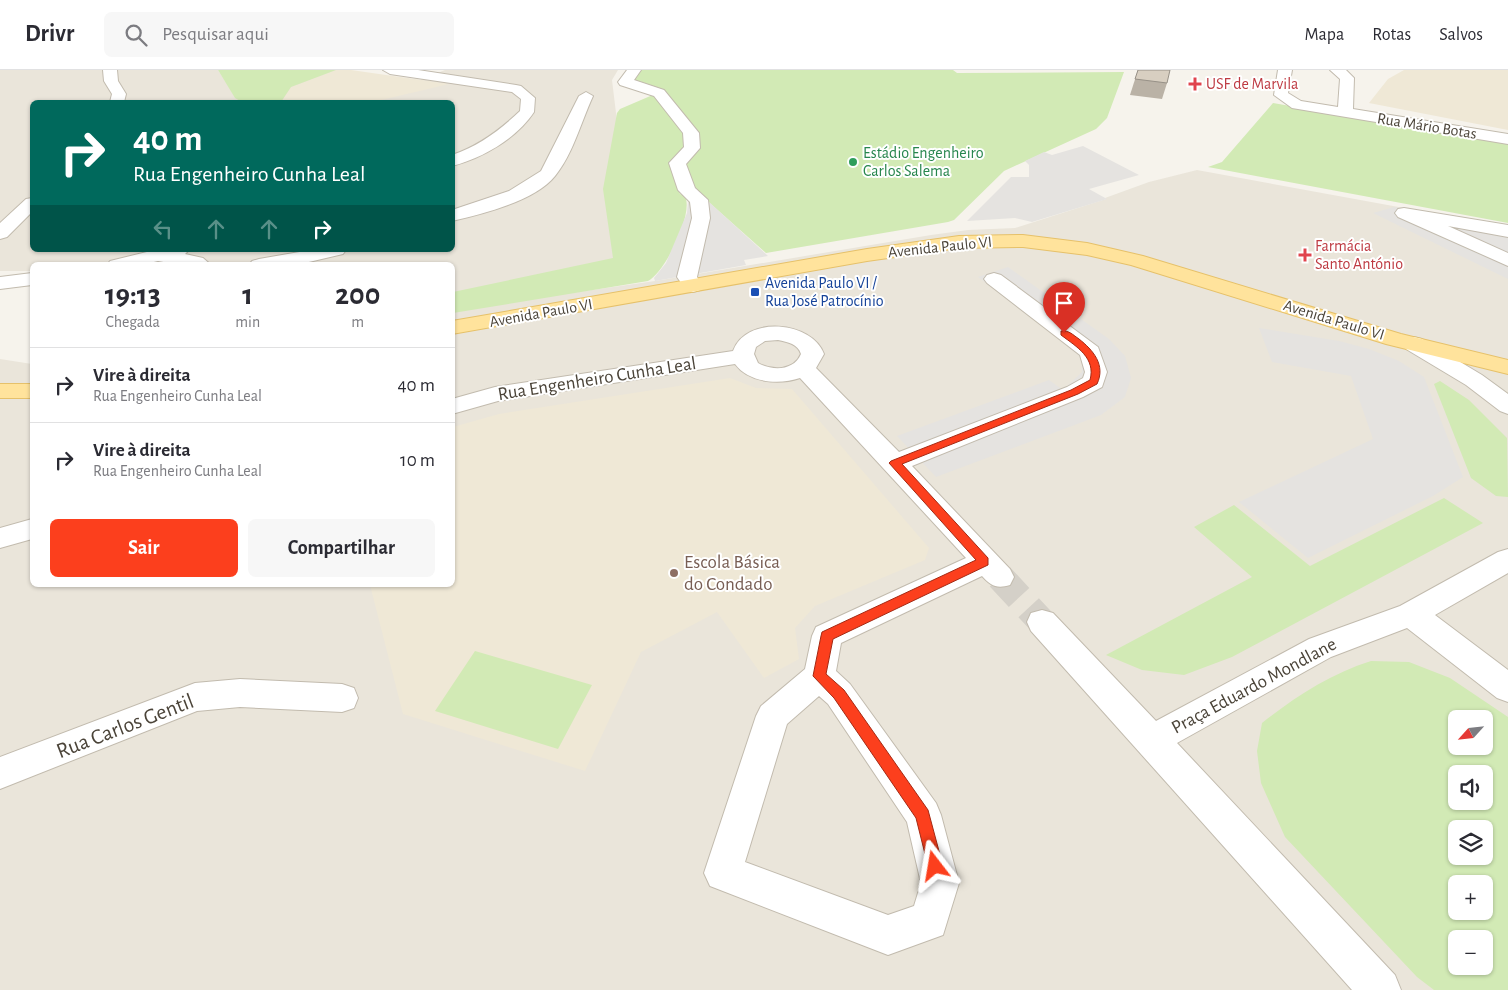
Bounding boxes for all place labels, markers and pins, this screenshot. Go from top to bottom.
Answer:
place label: USF de Marvila [1206,76,1299,92]
marker: USF de Marvila [1188,77,1202,91]
place label: Estádio Engenheiro Carlos Salema [863,145,984,179]
marker: Estádio Engenheiro Carlos Salema [847,156,859,168]
place label: Farmácia Santo António [1315,238,1403,272]
marker: Farmácia Santo António [1299,249,1311,261]
place label: Avenida Paulo VI / Rua José Patrocínio [765,275,884,309]
pin [1043,282,1085,333]
marker: Avenida Paulo VI / Rua José Patrocínio [749,286,761,298]
place label: Escola Básica do Condado [684,553,780,594]
marker: Escola Básica do Condado [668,567,680,579]

